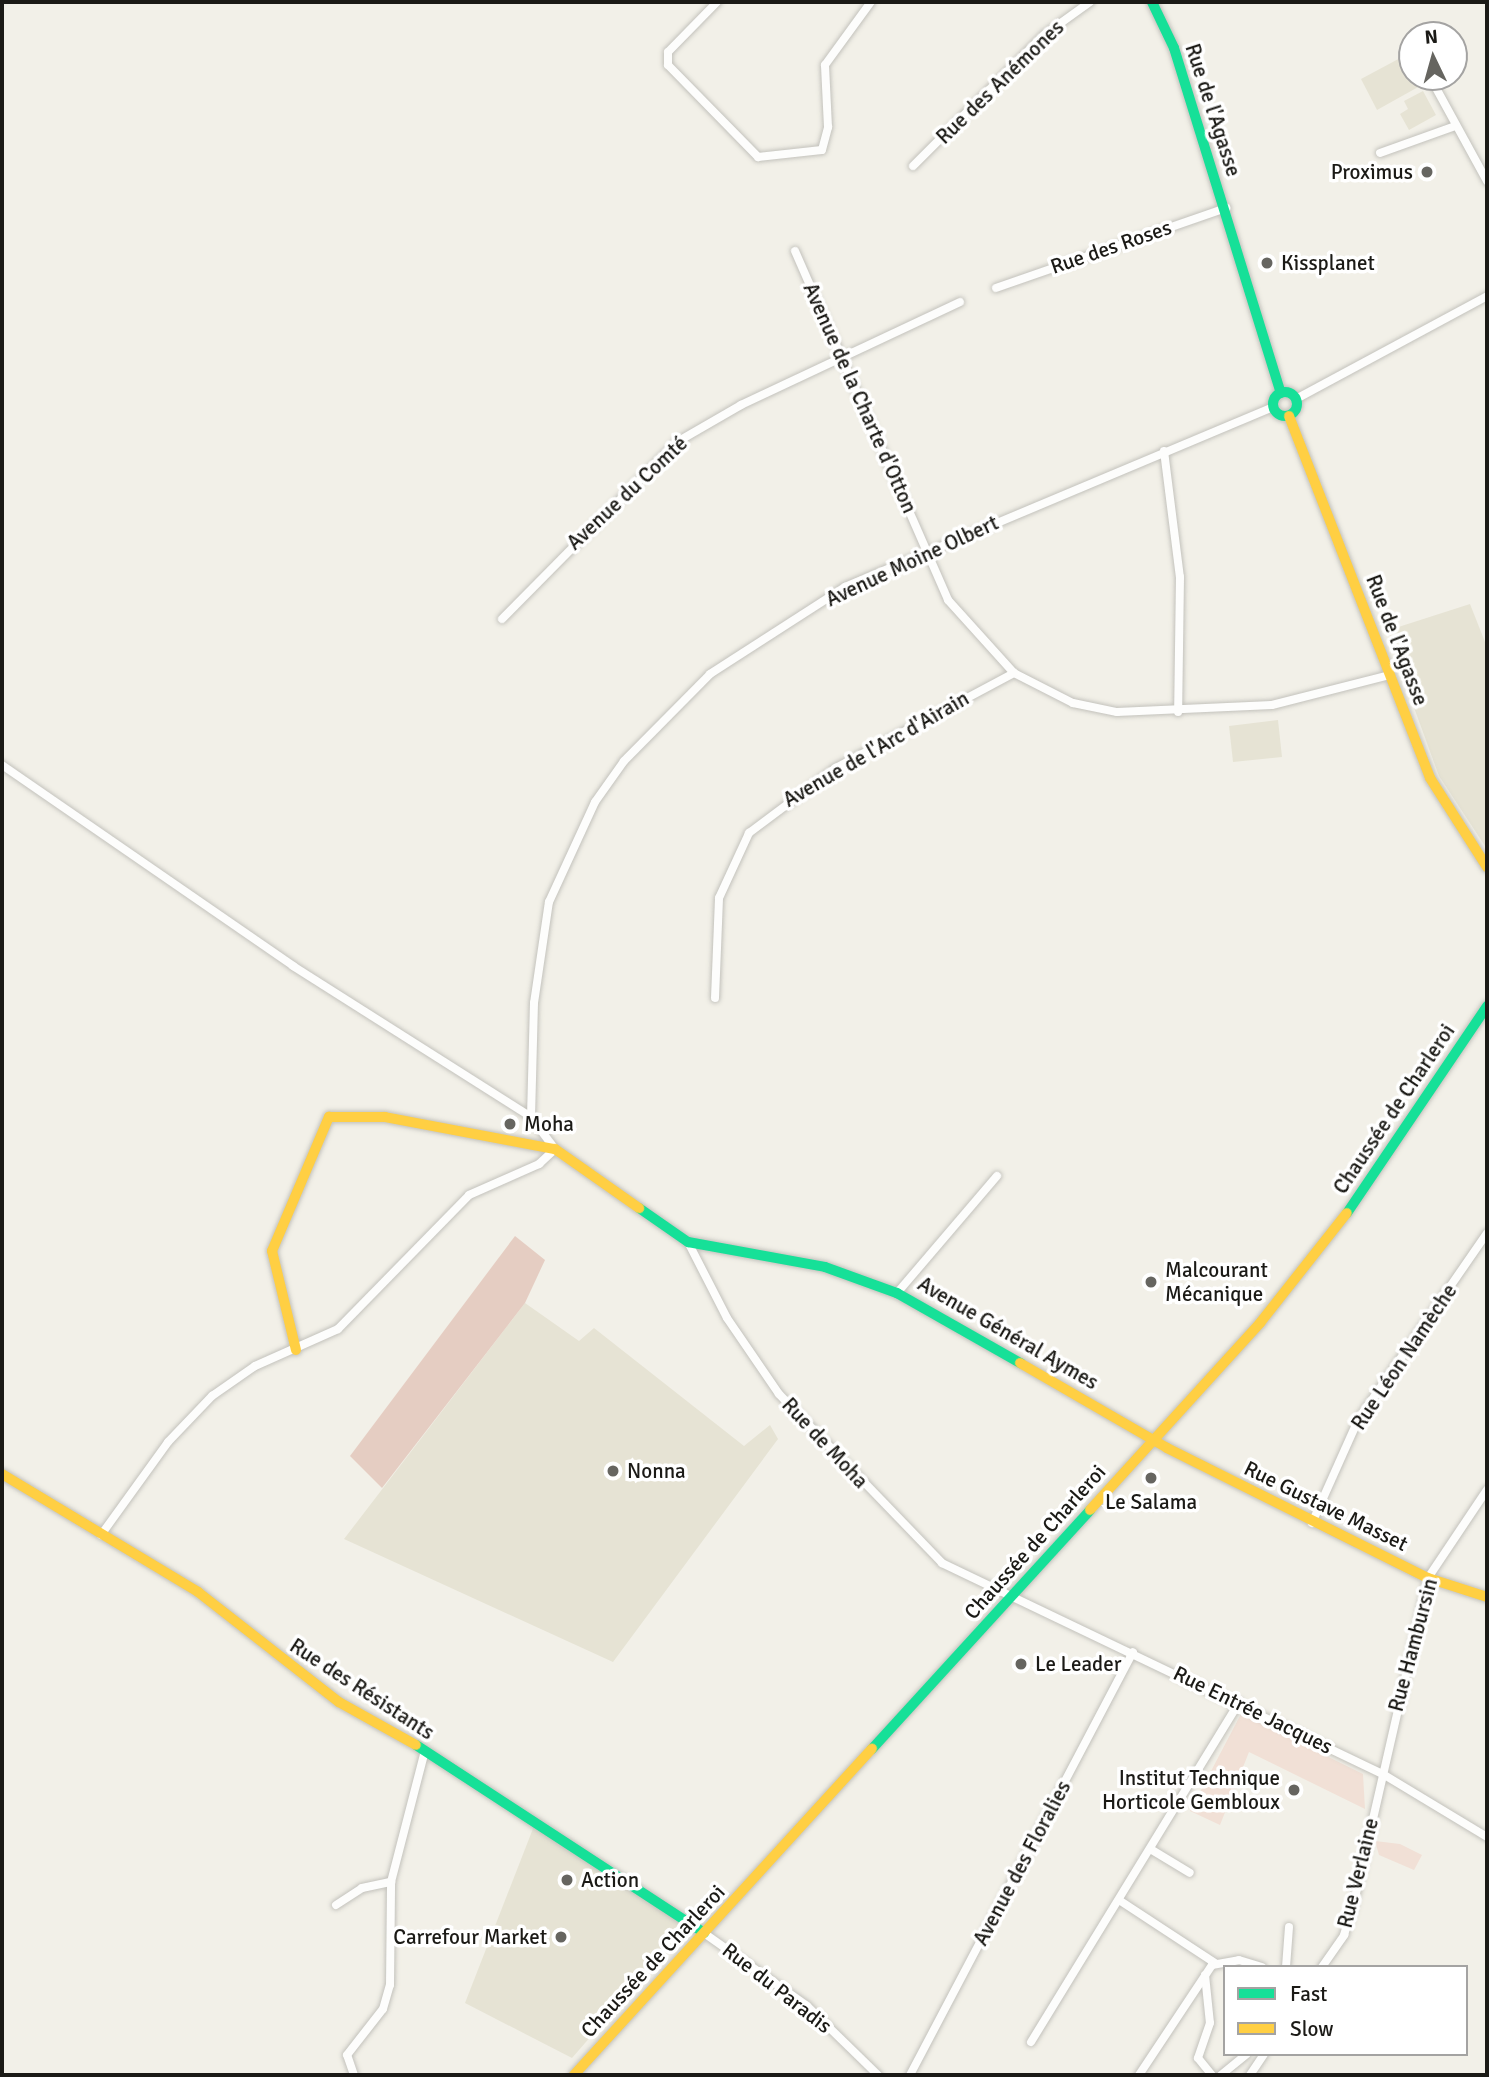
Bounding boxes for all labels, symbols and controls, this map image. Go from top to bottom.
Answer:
street label: Rue des Anémones [931,15,1069,149]
north arrow [1398,21,1468,91]
text: N [1424,25,1439,50]
street label: Rue de l'Agasse [1180,40,1246,180]
place label: Proximus [1331,159,1413,185]
marker: Proximus [1419,164,1435,180]
street label: Rue des Roses [1047,215,1175,279]
place label: Kissplanet [1281,250,1375,276]
marker: Kissplanet [1259,255,1275,271]
street label: Avenue de la Charte d'Otton [798,279,922,517]
street label: Avenue du Comté [562,431,692,555]
street label: Avenue Moine Olbert [822,510,1002,612]
street label: Rue de l'Agasse [1360,571,1434,709]
street label: Avenue de l'Arc d'Airain [779,685,973,813]
street label: Chaussée de Charleroi [1328,1019,1460,1199]
place label: Moha [524,1111,574,1137]
marker: Moha [502,1116,518,1132]
place label: Malcourant Mécanique [1165,1257,1268,1307]
street label: Avenue Général Aymes [913,1271,1103,1395]
marker: Malcourant Mécanique [1143,1274,1159,1290]
street label: Rue Léon Namèche [1346,1279,1462,1435]
street label: Rue de Moha [777,1392,873,1494]
street label: Rue Gustave Masset [1240,1455,1412,1557]
place label: Nonna [627,1458,686,1484]
street label: Chaussée de Charleroi [959,1459,1111,1625]
marker: Nonna [605,1463,621,1479]
marker: Le Salama [1143,1470,1159,1486]
place label: Le Salama [1105,1489,1197,1515]
street label: Rue Hambursin [1383,1576,1443,1714]
street label: Rue des Résistants [285,1633,439,1745]
place label: Le Leader [1035,1651,1121,1677]
marker: Le Leader [1013,1656,1029,1672]
street label: Rue Entrée Jacques [1169,1661,1337,1759]
place label: Institut Technique Horticole Gembloux [1102,1765,1280,1815]
street label: Avenue des Floralies [968,1776,1076,1950]
marker: Institut Technique Horticole Gembloux [1286,1782,1302,1798]
street label: Rue Verlaine [1332,1815,1384,1931]
place label: Action [581,1867,639,1893]
marker: Action [559,1872,575,1888]
street label: Chaussée de Charleroi [576,1879,730,2043]
place label: Carrefour Market [393,1924,547,1950]
marker: Carrefour Market [553,1929,569,1945]
street label: Rue du Paradis [717,1937,837,2039]
legend [1223,1965,1468,2056]
text: Fast [1290,1981,1327,2007]
text: Slow [1290,2016,1334,2042]

